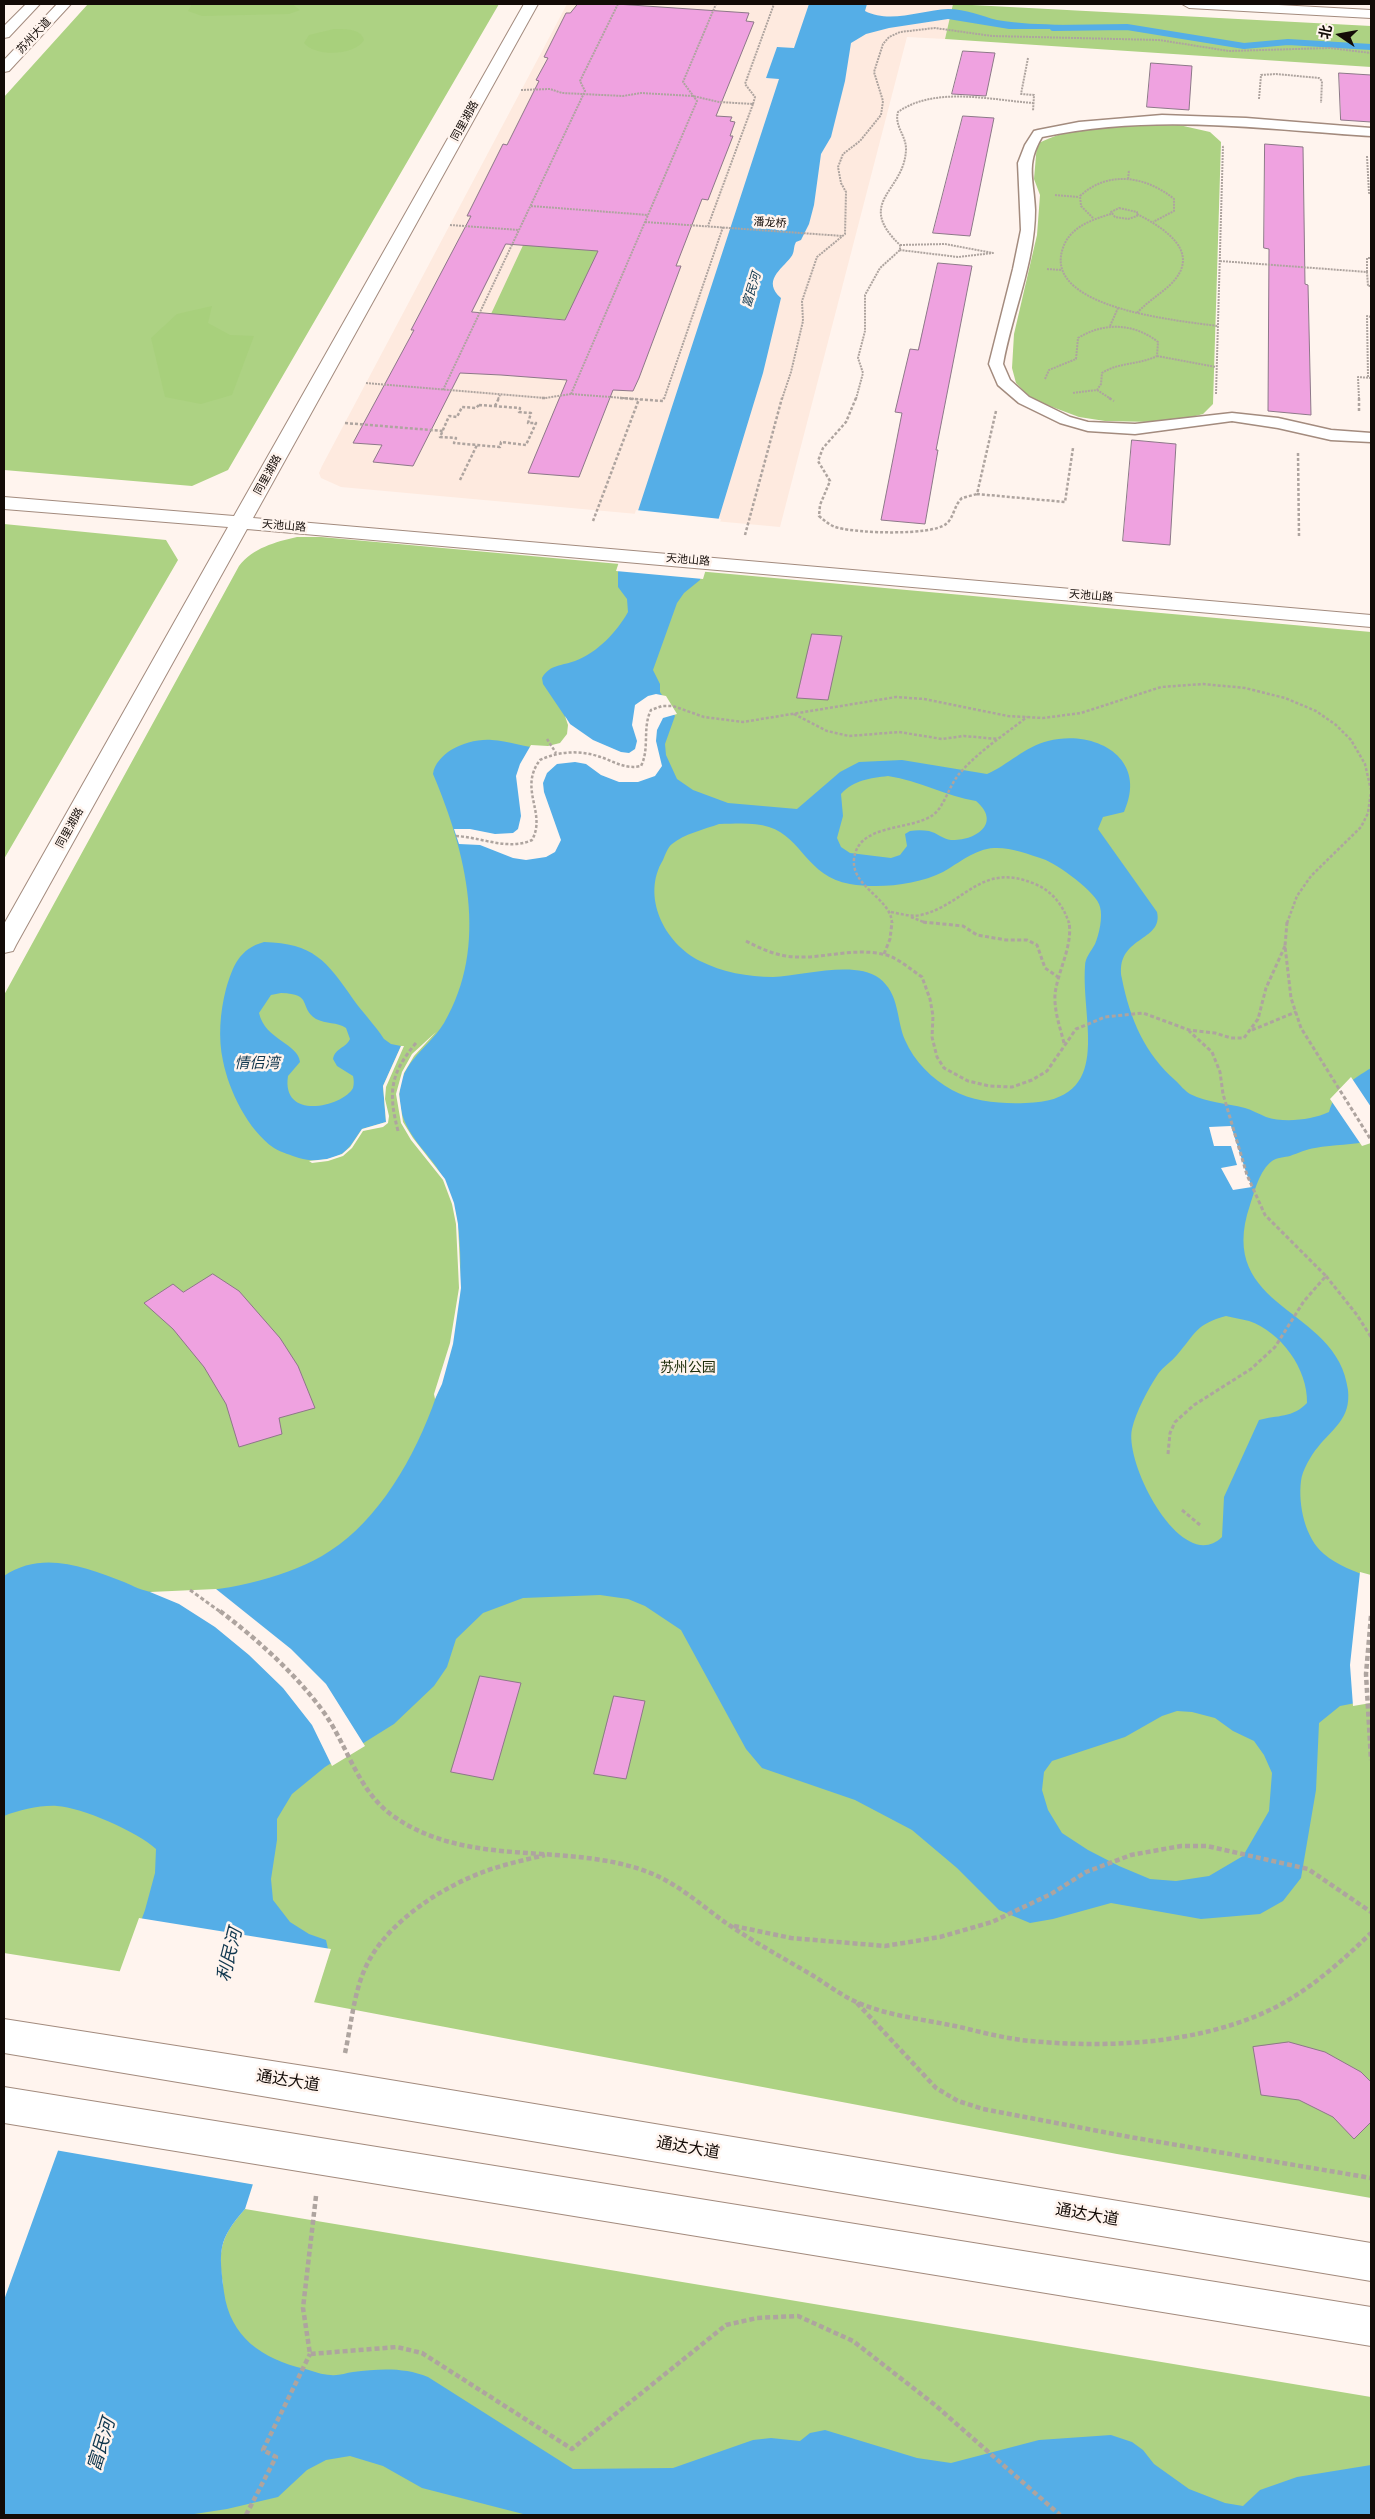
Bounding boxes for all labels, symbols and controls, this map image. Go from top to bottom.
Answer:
north arrow [1315,10,1365,60]
street label: 苏州大道 [14,15,54,57]
text: 北 [1315,23,1336,41]
street label: 同里湖路 [449,99,481,143]
street label: 潘龙桥 [753,215,787,231]
water label: 富民河 [740,271,764,309]
street label: 同里湖路 [252,453,284,497]
street label: 天池山路 [262,518,306,534]
street label: 天池山路 [666,552,710,568]
street label: 天池山路 [1069,588,1113,604]
street label: 同里湖路 [54,806,86,850]
water label: 情侣湾 [235,1055,279,1073]
park label: 苏州公园 [660,1360,716,1376]
water label: 利民河 [213,1926,247,1984]
street label: 通达大道 [255,2067,321,2095]
street label: 通达大道 [655,2133,721,2163]
street label: 通达大道 [1054,2200,1120,2230]
water label: 富民河 [84,2416,120,2474]

